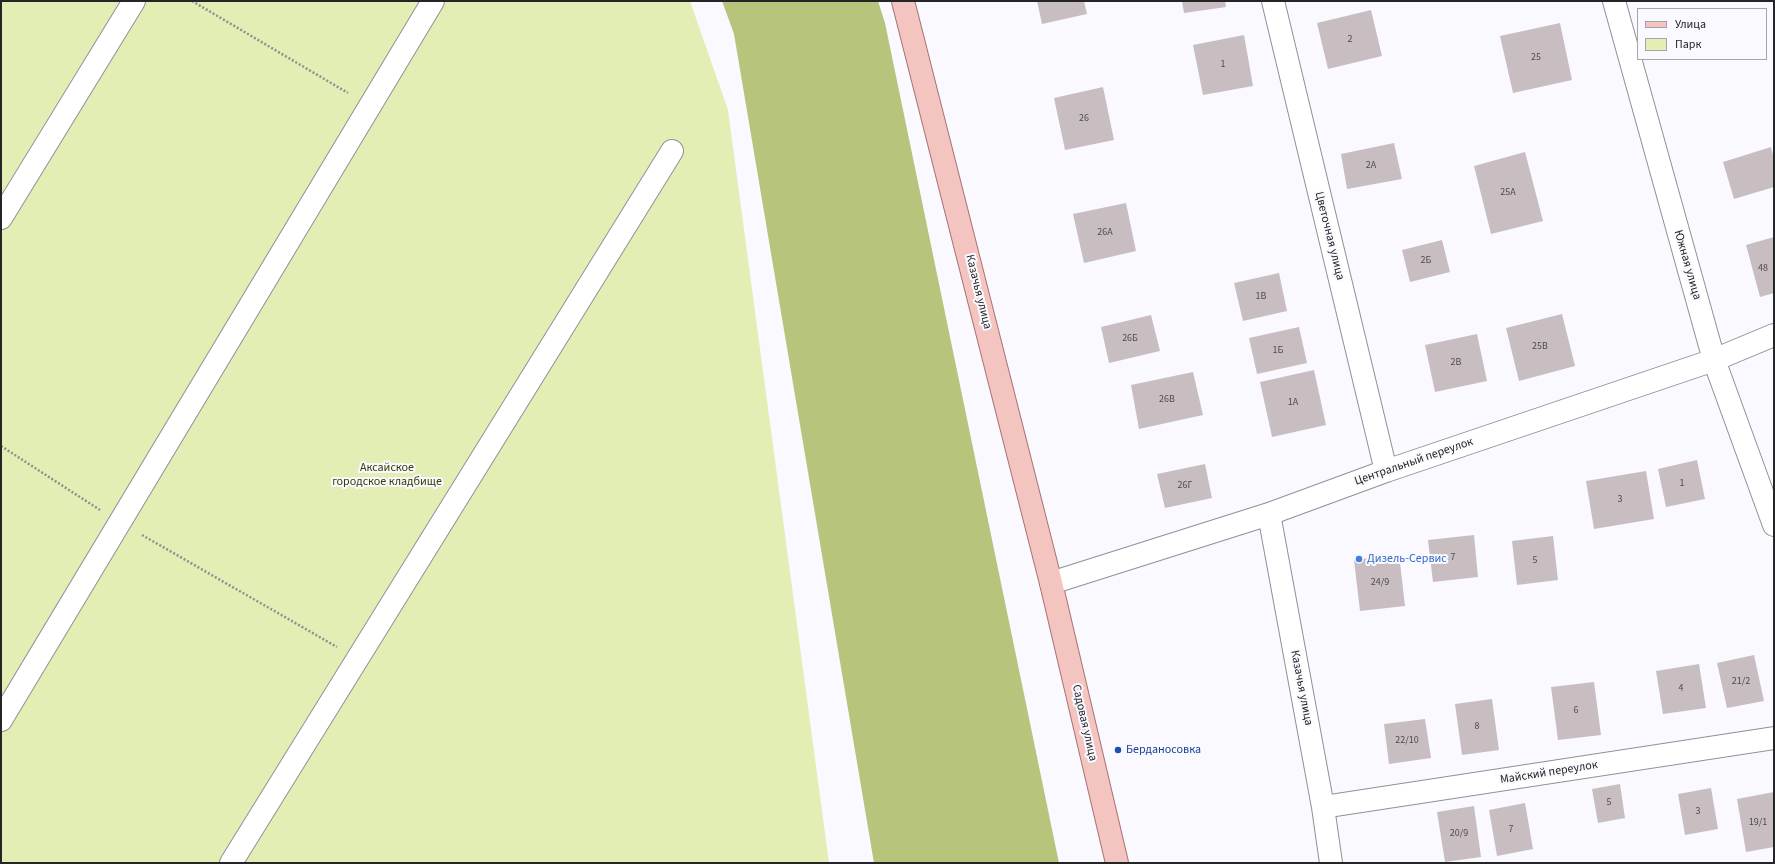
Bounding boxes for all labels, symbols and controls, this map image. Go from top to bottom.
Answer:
legend [1637,8,1767,60]
text: Улица [1675,16,1706,33]
house number: 2 [1348,34,1352,46]
text: Парк [1675,36,1701,53]
house number: 25 [1531,52,1541,64]
house number: 1 [1221,59,1225,71]
house number: 26 [1079,113,1089,125]
house number: 2А [1366,160,1376,172]
house number: 25А [1500,187,1516,199]
street label: Цветочная улица [1311,190,1347,282]
house number: 26А [1097,227,1113,239]
street label: Южная улица [1670,228,1704,302]
street label: Казачья улица [962,253,994,331]
house number: 2Б [1421,255,1431,267]
house number: 48 [1758,263,1768,275]
house number: 1В [1256,291,1266,303]
house number: 26Б [1122,333,1138,345]
house number: 25В [1532,341,1548,353]
house number: 1Б [1273,345,1283,357]
house number: 2В [1451,357,1461,369]
house number: 26В [1159,394,1175,406]
house number: 1А [1288,397,1298,409]
street label: Центральный переулок [1353,435,1475,489]
park label: Аксайское городское кладбище [332,461,442,489]
house number: 1 [1680,478,1684,490]
house number: 26Г [1178,480,1192,492]
house number: 3 [1618,494,1622,506]
place label: Дизель-Сервис [1367,552,1447,566]
house number: 7 [1451,552,1455,564]
marker: Дизель-Сервис [1354,554,1364,564]
house number: 5 [1533,555,1537,567]
house number: 24/9 [1371,577,1389,589]
street label: Казачья улица [1287,649,1315,727]
house number: 21/2 [1732,676,1750,688]
street label: Садовая улица [1068,683,1100,763]
house number: 4 [1679,683,1683,695]
house number: 6 [1574,705,1578,717]
house number: 8 [1475,721,1479,733]
house number: 22/10 [1395,735,1419,747]
place label: Берданосовка [1126,743,1201,757]
marker: Берданосовка [1113,745,1123,755]
street label: Майский переулок [1499,758,1599,788]
house number: 5 [1607,797,1611,809]
house number: 3 [1696,806,1700,818]
house number: 19/1 [1749,817,1767,829]
house number: 7 [1509,824,1513,836]
house number: 20/9 [1450,828,1468,840]

